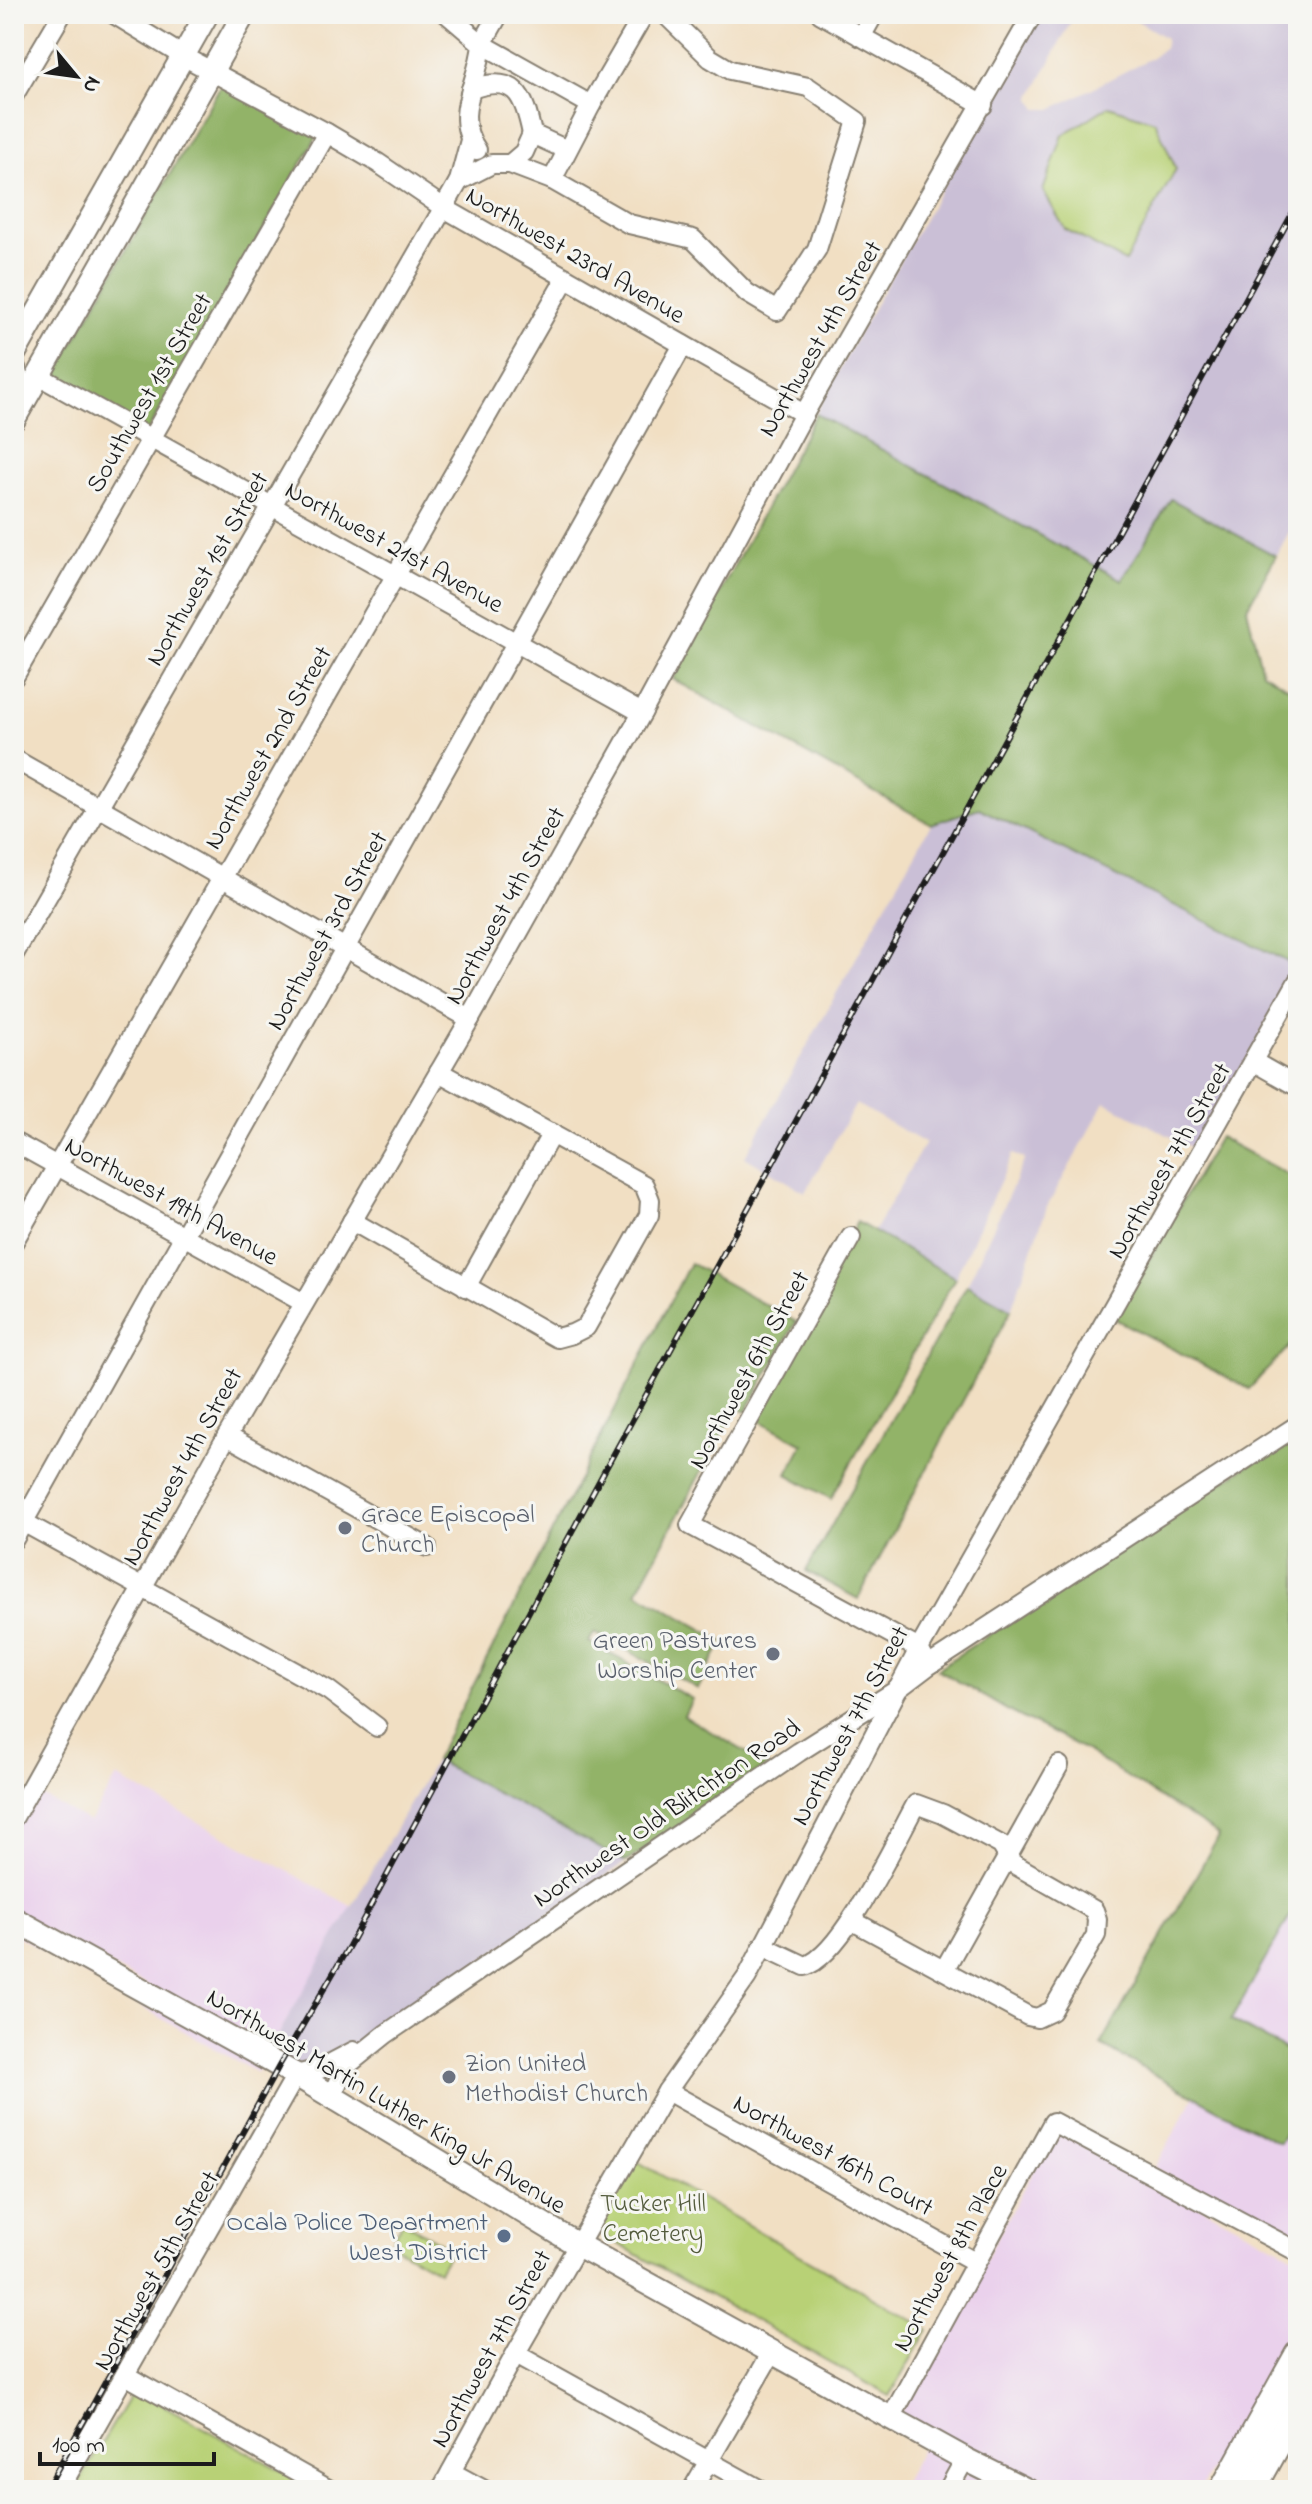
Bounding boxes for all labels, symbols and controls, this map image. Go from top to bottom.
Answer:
north arrow [36,36,116,116]
text: N [73,70,108,98]
street label: Northwest 23rd Avenue [458,178,692,335]
street label: Northwest 4th Street [750,234,893,445]
street label: Southwest 1st Street [78,286,224,501]
street label: Northwest 1st Street [137,465,280,674]
street label: Northwest 21st Avenue [277,473,510,625]
street label: Northwest 2nd Street [196,639,344,857]
street label: Northwest 4th Street [436,800,577,1012]
street label: Northwest 3rd Street [258,825,399,1038]
street label: Northwest 7th Street [1099,1056,1242,1267]
street label: Northwest 19th Avenue [57,1128,284,1277]
street label: Northwest 6th Street [680,1264,821,1477]
street label: Northwest 4th Street [113,1361,254,1573]
place label: Grace Episcopal Church [361,1497,535,1565]
marker: Grace Episcopal Church [336,1519,354,1537]
street label: Northwest 7th Street [783,1620,920,1833]
place label: Green Pastures Worship Center [593,1623,758,1691]
marker: Green Pastures Worship Center [764,1645,782,1663]
street label: Northwest Old Blitchton Road [526,1710,809,1919]
street label: Northwest Martin Luther King Jr Avenue [199,1980,573,2225]
place label: Zion United Methodist Church [465,2046,648,2114]
marker: Zion United Methodist Church [440,2068,458,2086]
street label: Northwest 16th Court [725,2086,940,2228]
street label: Northwest 8th Place [884,2157,1019,2359]
street label: Northwest 5th Street [85,2164,231,2379]
park label: Tucker Hill Cemetery [600,2186,706,2254]
place label: Ocala Police Department West District [226,2205,488,2273]
marker: Ocala Police Department West District [495,2227,513,2245]
street label: Northwest 7th Street [422,2243,563,2455]
scale bar [40,2416,214,2466]
text: 100 m [52,2429,105,2464]

